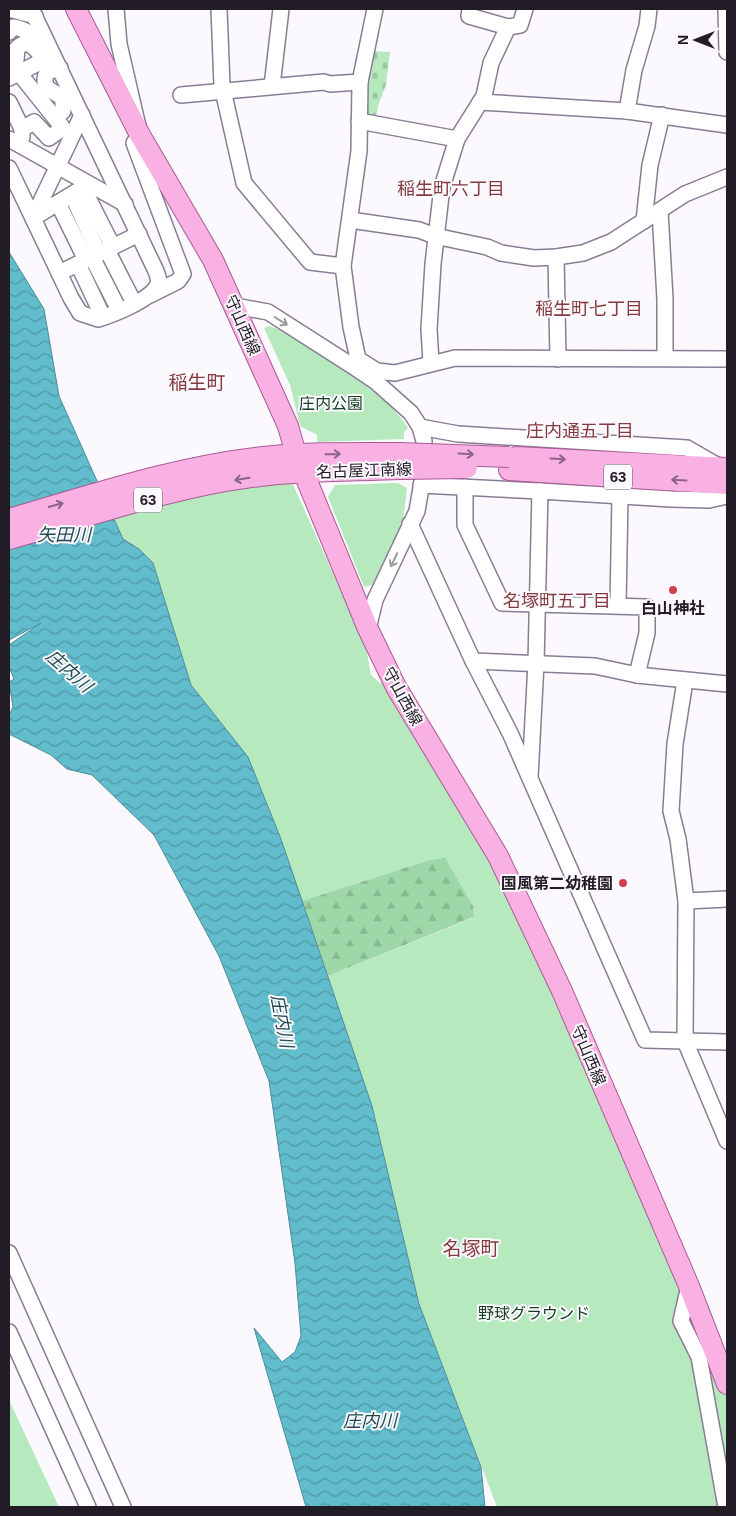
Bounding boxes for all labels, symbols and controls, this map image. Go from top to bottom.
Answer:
north arrow [671,15,721,65]
text: N [675,35,691,45]
district label: 稲生町六丁目 [397,179,505,199]
street label: 守山西線 [222,293,263,358]
district label: 稲生町七丁目 [535,299,643,319]
one-way arrow [274,315,288,326]
district label: 稲生町 [168,372,226,393]
park label: 庄内公園 [299,395,363,412]
district label: 庄内通五丁目 [526,421,634,441]
one-way arrow [325,449,341,459]
one-way arrow [458,450,474,459]
one-way arrow [550,454,566,464]
street label: 名古屋江南線 [316,460,412,481]
road number: 63 [604,464,632,490]
one-way arrow [234,474,250,484]
one-way arrow [671,476,687,485]
road number: 63 [134,488,162,512]
one-way arrow [47,499,63,509]
water label: 矢田川 [37,525,93,545]
one-way arrow [388,552,398,567]
marker: 白山神社 [667,584,679,596]
district label: 名塚町五丁目 [503,591,611,611]
place label: 白山神社 [641,599,705,617]
water label: 庄内川 [42,646,97,698]
street label: 守山西線 [380,664,426,728]
place label: 国風第二幼稚園 [501,875,613,892]
marker: 国風第二幼稚園 [617,877,629,889]
water label: 庄内川 [267,993,297,1051]
street label: 守山西線 [568,1022,609,1088]
district label: 名塚町 [442,1238,500,1259]
park label: 野球グラウンド [478,1305,590,1322]
water label: 庄内川 [343,1411,399,1431]

